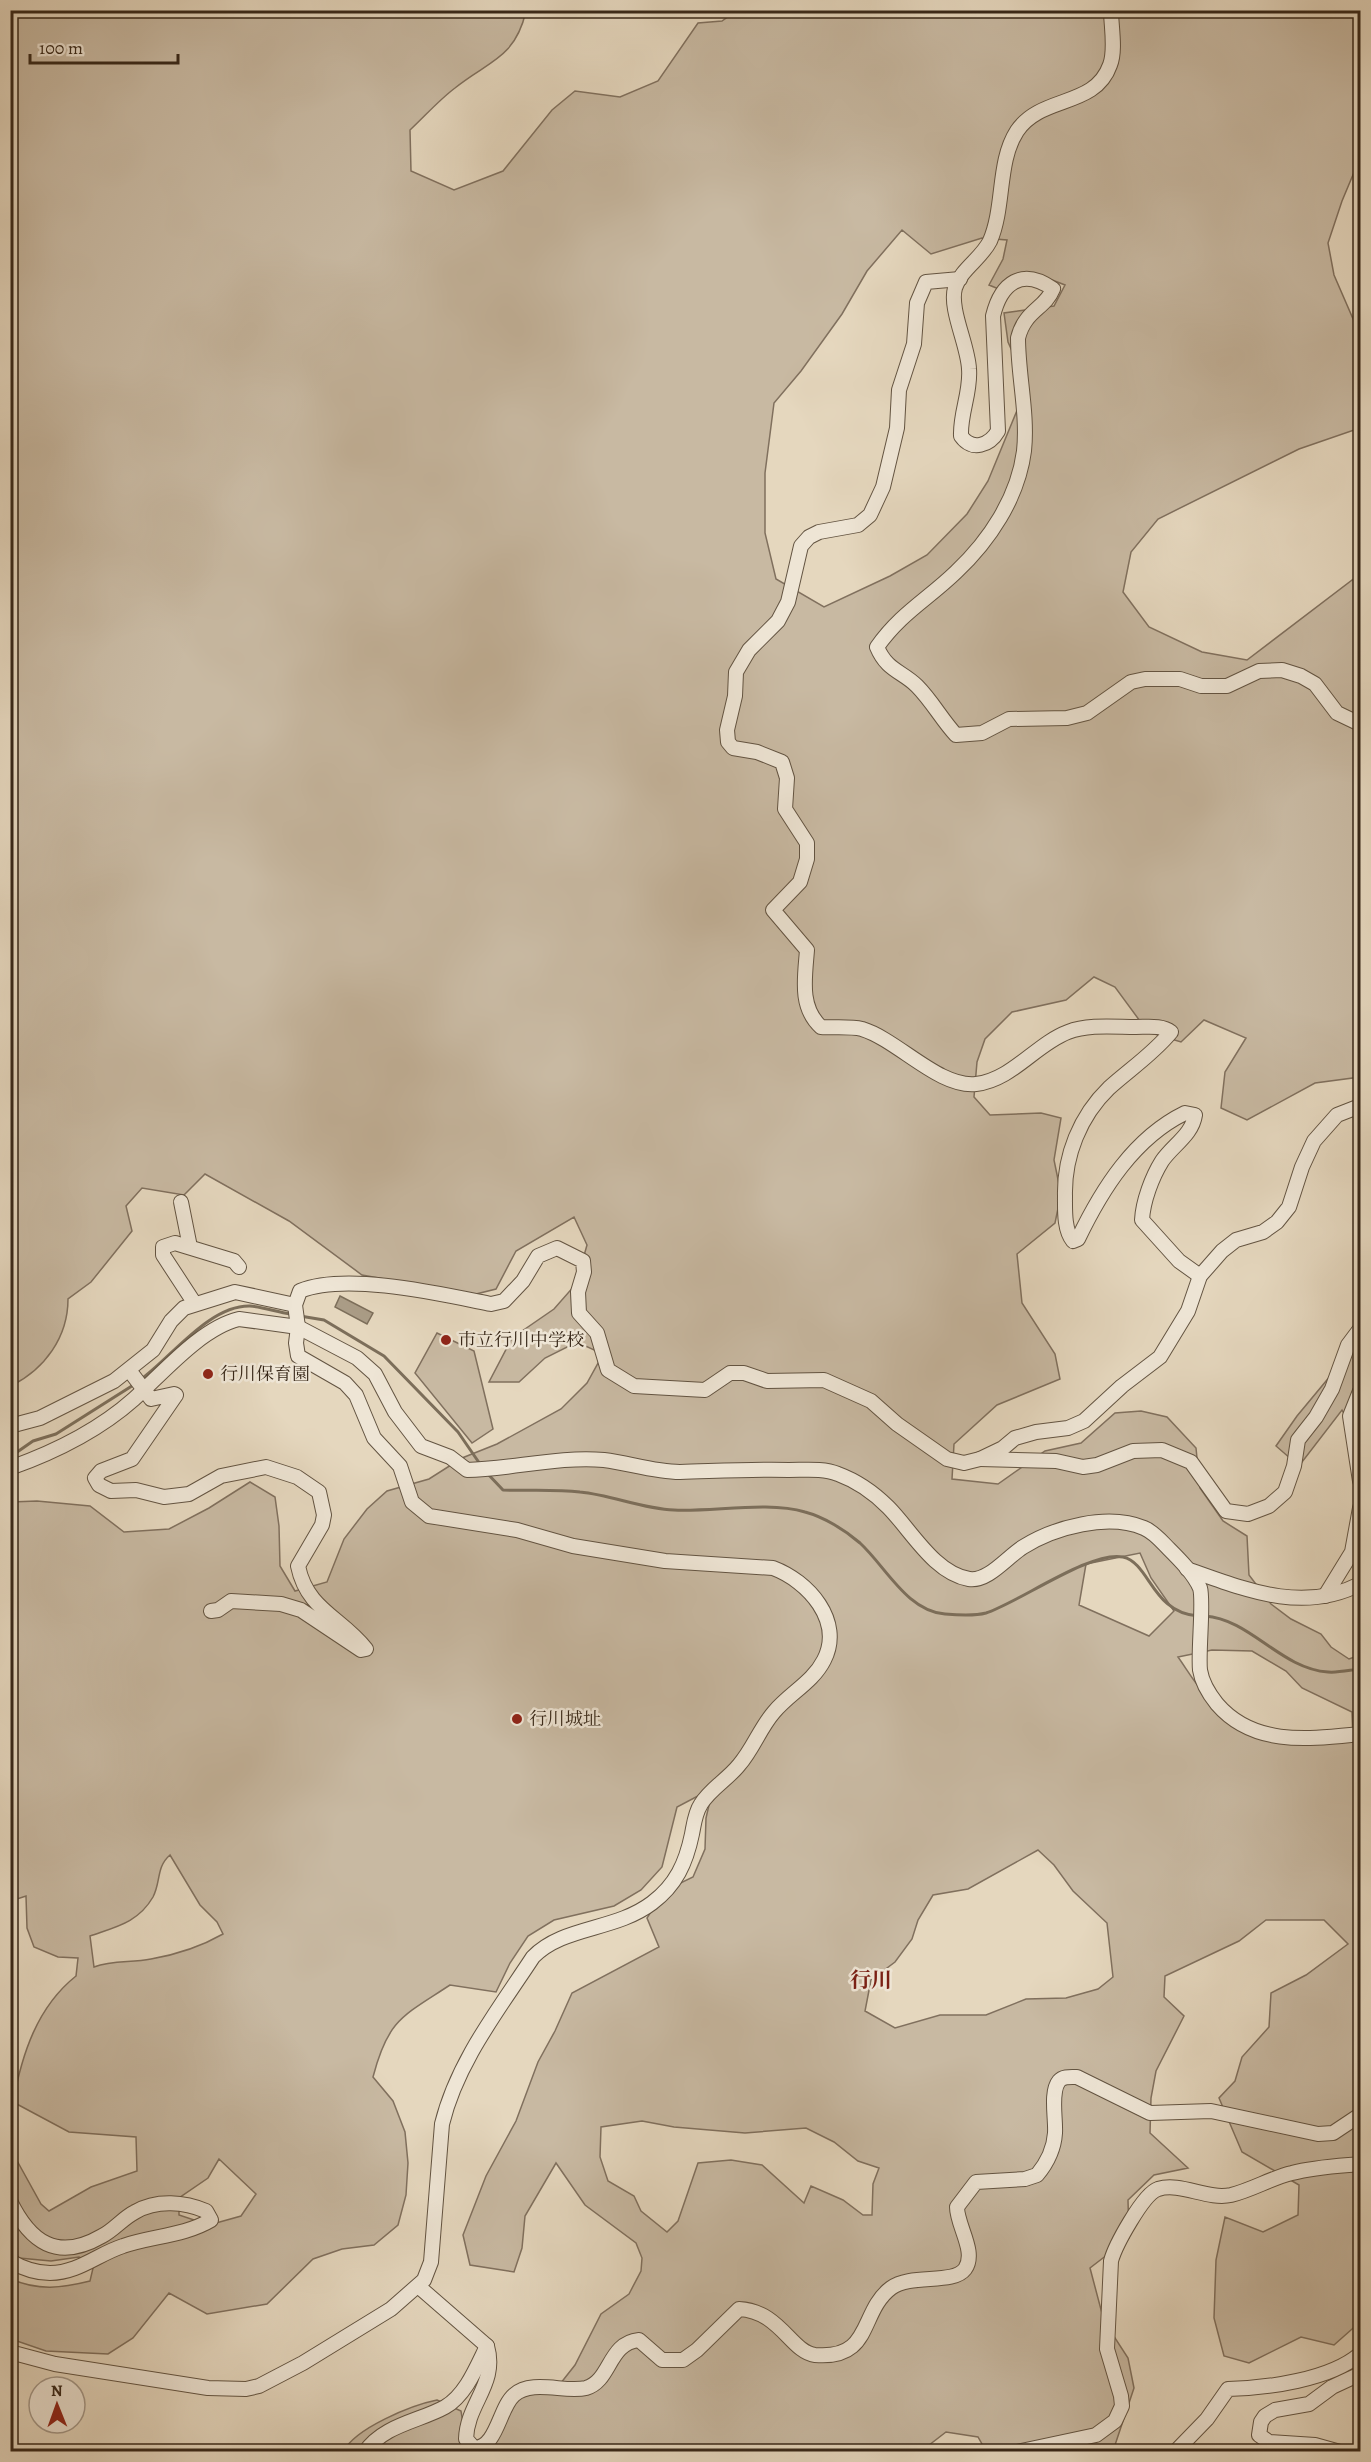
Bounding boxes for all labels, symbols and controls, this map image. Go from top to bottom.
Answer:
scale bar [30,27,178,65]
text: 100 m [39,36,83,60]
place label: 市立行川中学校 [458,1328,584,1352]
marker: 市立行川中学校 [439,1333,453,1347]
place label: 行川保育園 [220,1362,310,1386]
marker: 行川保育園 [201,1367,215,1381]
place label: 行川城址 [529,1707,601,1731]
marker: 行川城址 [510,1712,524,1726]
district label: 行川 [850,1966,892,1994]
north arrow [27,2375,87,2435]
text: N [51,2380,63,2402]

